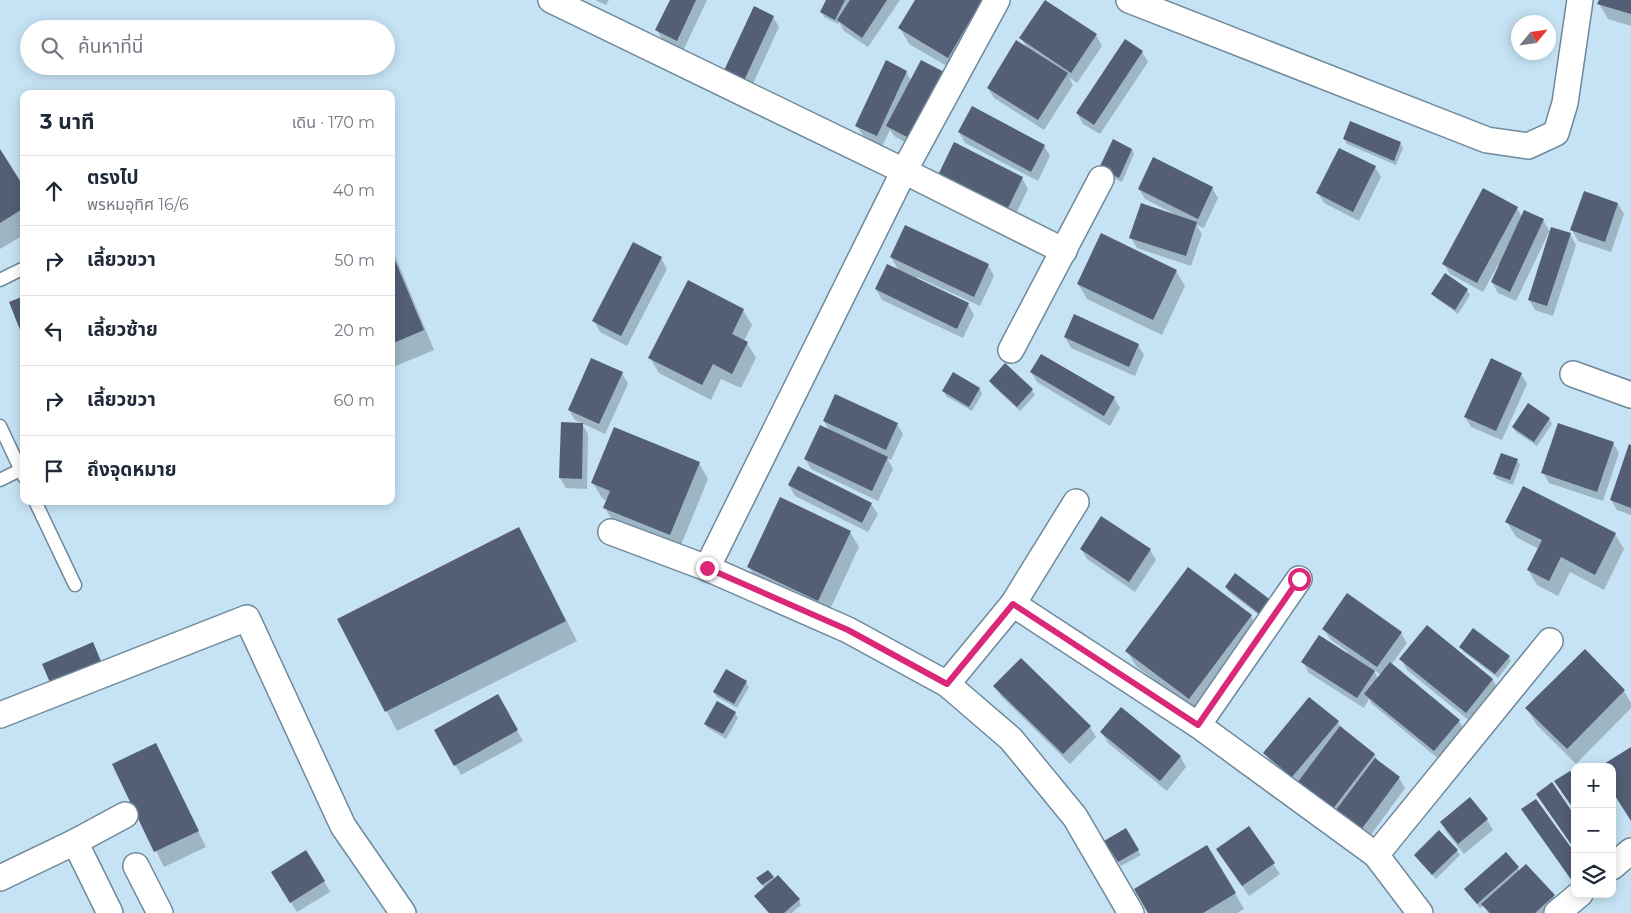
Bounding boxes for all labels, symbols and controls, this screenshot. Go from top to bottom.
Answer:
north arrow [1511,15,1556,60]
search box [20,20,395,75]
icon: search [38,34,66,62]
text: ค้นหาที่นี่ [78,35,143,58]
text: 3 นาที [40,109,95,134]
text: เดิน · 170 m [292,113,375,132]
text: ตรงไป [87,166,139,189]
icon: ahead [40,177,68,205]
text: 40 m [333,181,375,200]
text: พรหมอุทิศ 16/6 [87,195,189,214]
icon: right [40,247,68,275]
text: เลี้ยวขวา [87,248,156,271]
text: 50 m [334,251,375,270]
icon: left [40,317,68,345]
text: เลี้ยวซ้าย [87,318,158,341]
text: 20 m [334,321,375,340]
icon: right [40,387,68,415]
text: เลี้ยวขวา [87,388,156,411]
text: 60 m [333,391,375,410]
icon: arrive [40,457,68,485]
text: ถึงจุดหมาย [87,458,177,481]
route end [696,557,719,580]
route start [1288,568,1311,591]
map controls [1571,763,1616,898]
button: + [1571,763,1616,808]
button: − [1571,808,1616,853]
button: layers [1571,853,1616,898]

